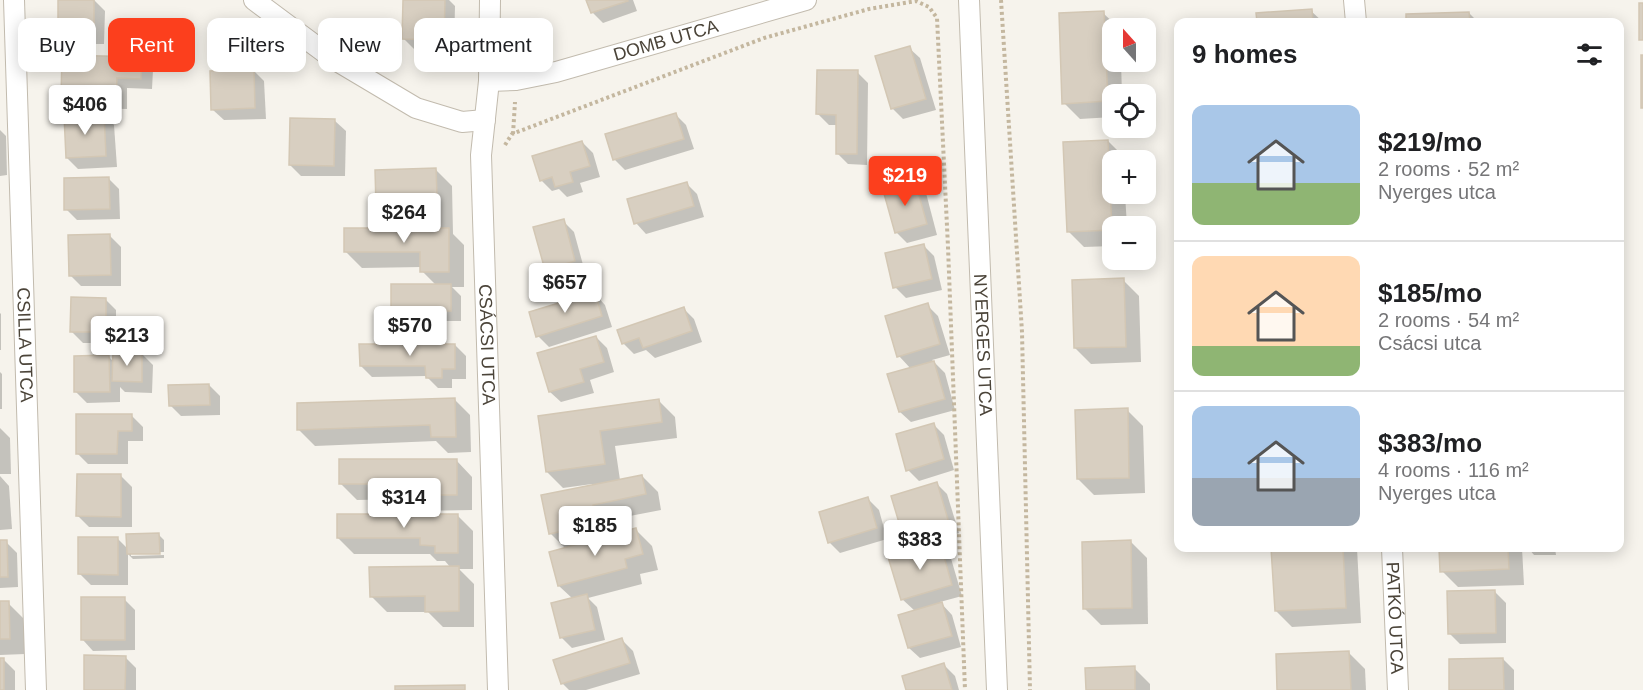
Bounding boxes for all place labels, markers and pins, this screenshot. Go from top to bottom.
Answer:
pin: $406 [49,85,121,136]
pin: $219 [869,156,941,207]
pin: $264 [368,193,440,244]
pin: $657 [529,263,601,314]
pin: $570 [374,306,446,357]
pin: $213 [91,316,163,367]
pin: $314 [368,478,440,529]
pin: $185 [559,506,631,557]
pin: $383 [884,520,956,571]

